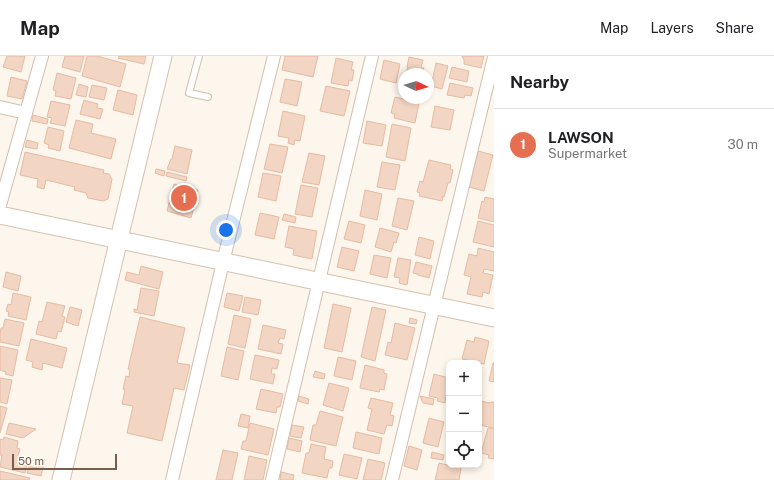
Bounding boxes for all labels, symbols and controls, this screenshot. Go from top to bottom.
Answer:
text: Map [20,17,60,39]
text: Map [600,20,628,36]
text: Layers [650,20,694,36]
text: Share [716,20,754,36]
north arrow [398,68,434,104]
text: Nearby [510,72,569,92]
text: LAWSON [548,129,614,146]
text: 1 [520,137,526,152]
text: 30 m [728,137,758,152]
text: Supermarket [548,146,627,161]
pin: 1 [171,183,197,213]
your location [216,220,236,240]
map controls [446,360,482,468]
button: + [446,360,482,396]
button: − [446,396,482,432]
button: locate [446,432,482,468]
scale bar [12,452,117,471]
text: 50 m [18,455,44,467]

